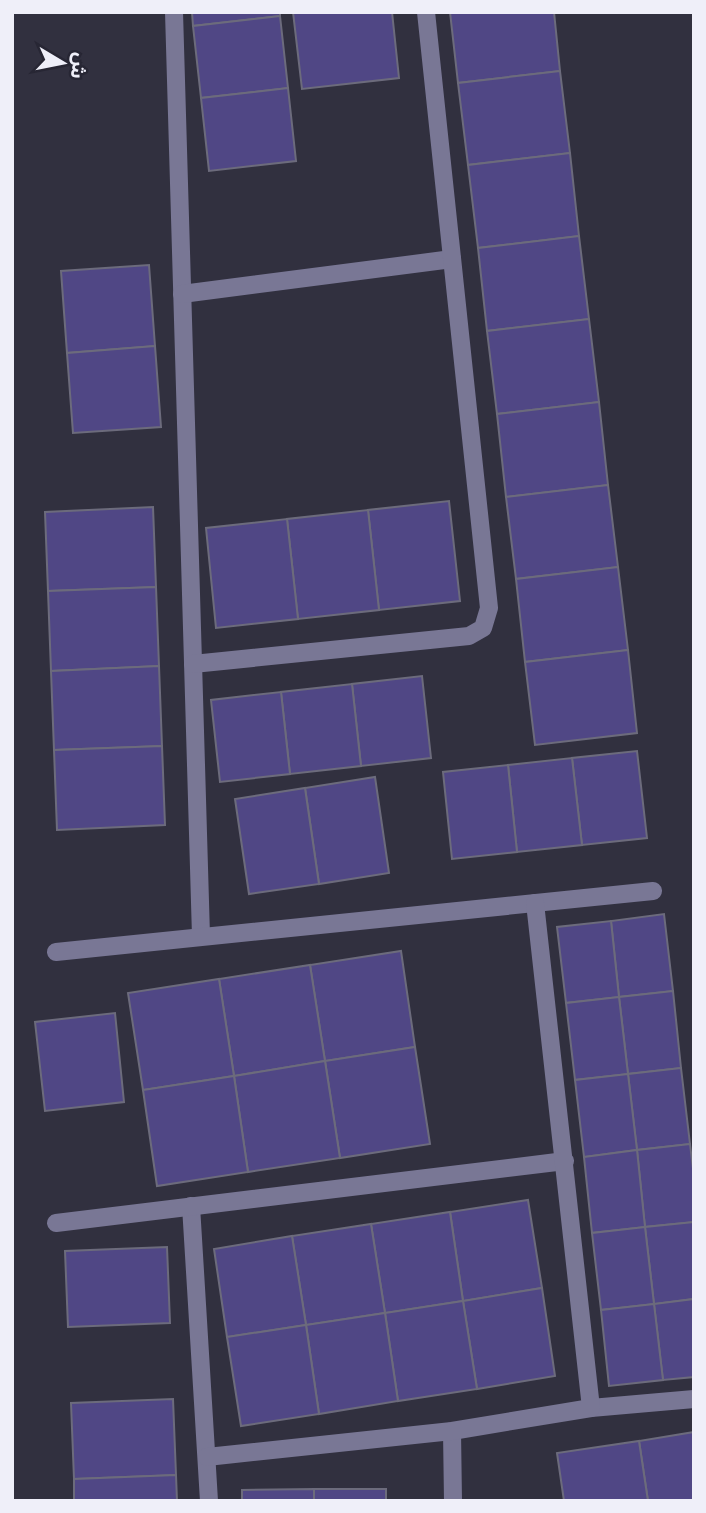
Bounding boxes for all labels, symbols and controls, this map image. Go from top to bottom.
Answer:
north arrow [28,28,98,98]
text: ش [66,51,93,81]

